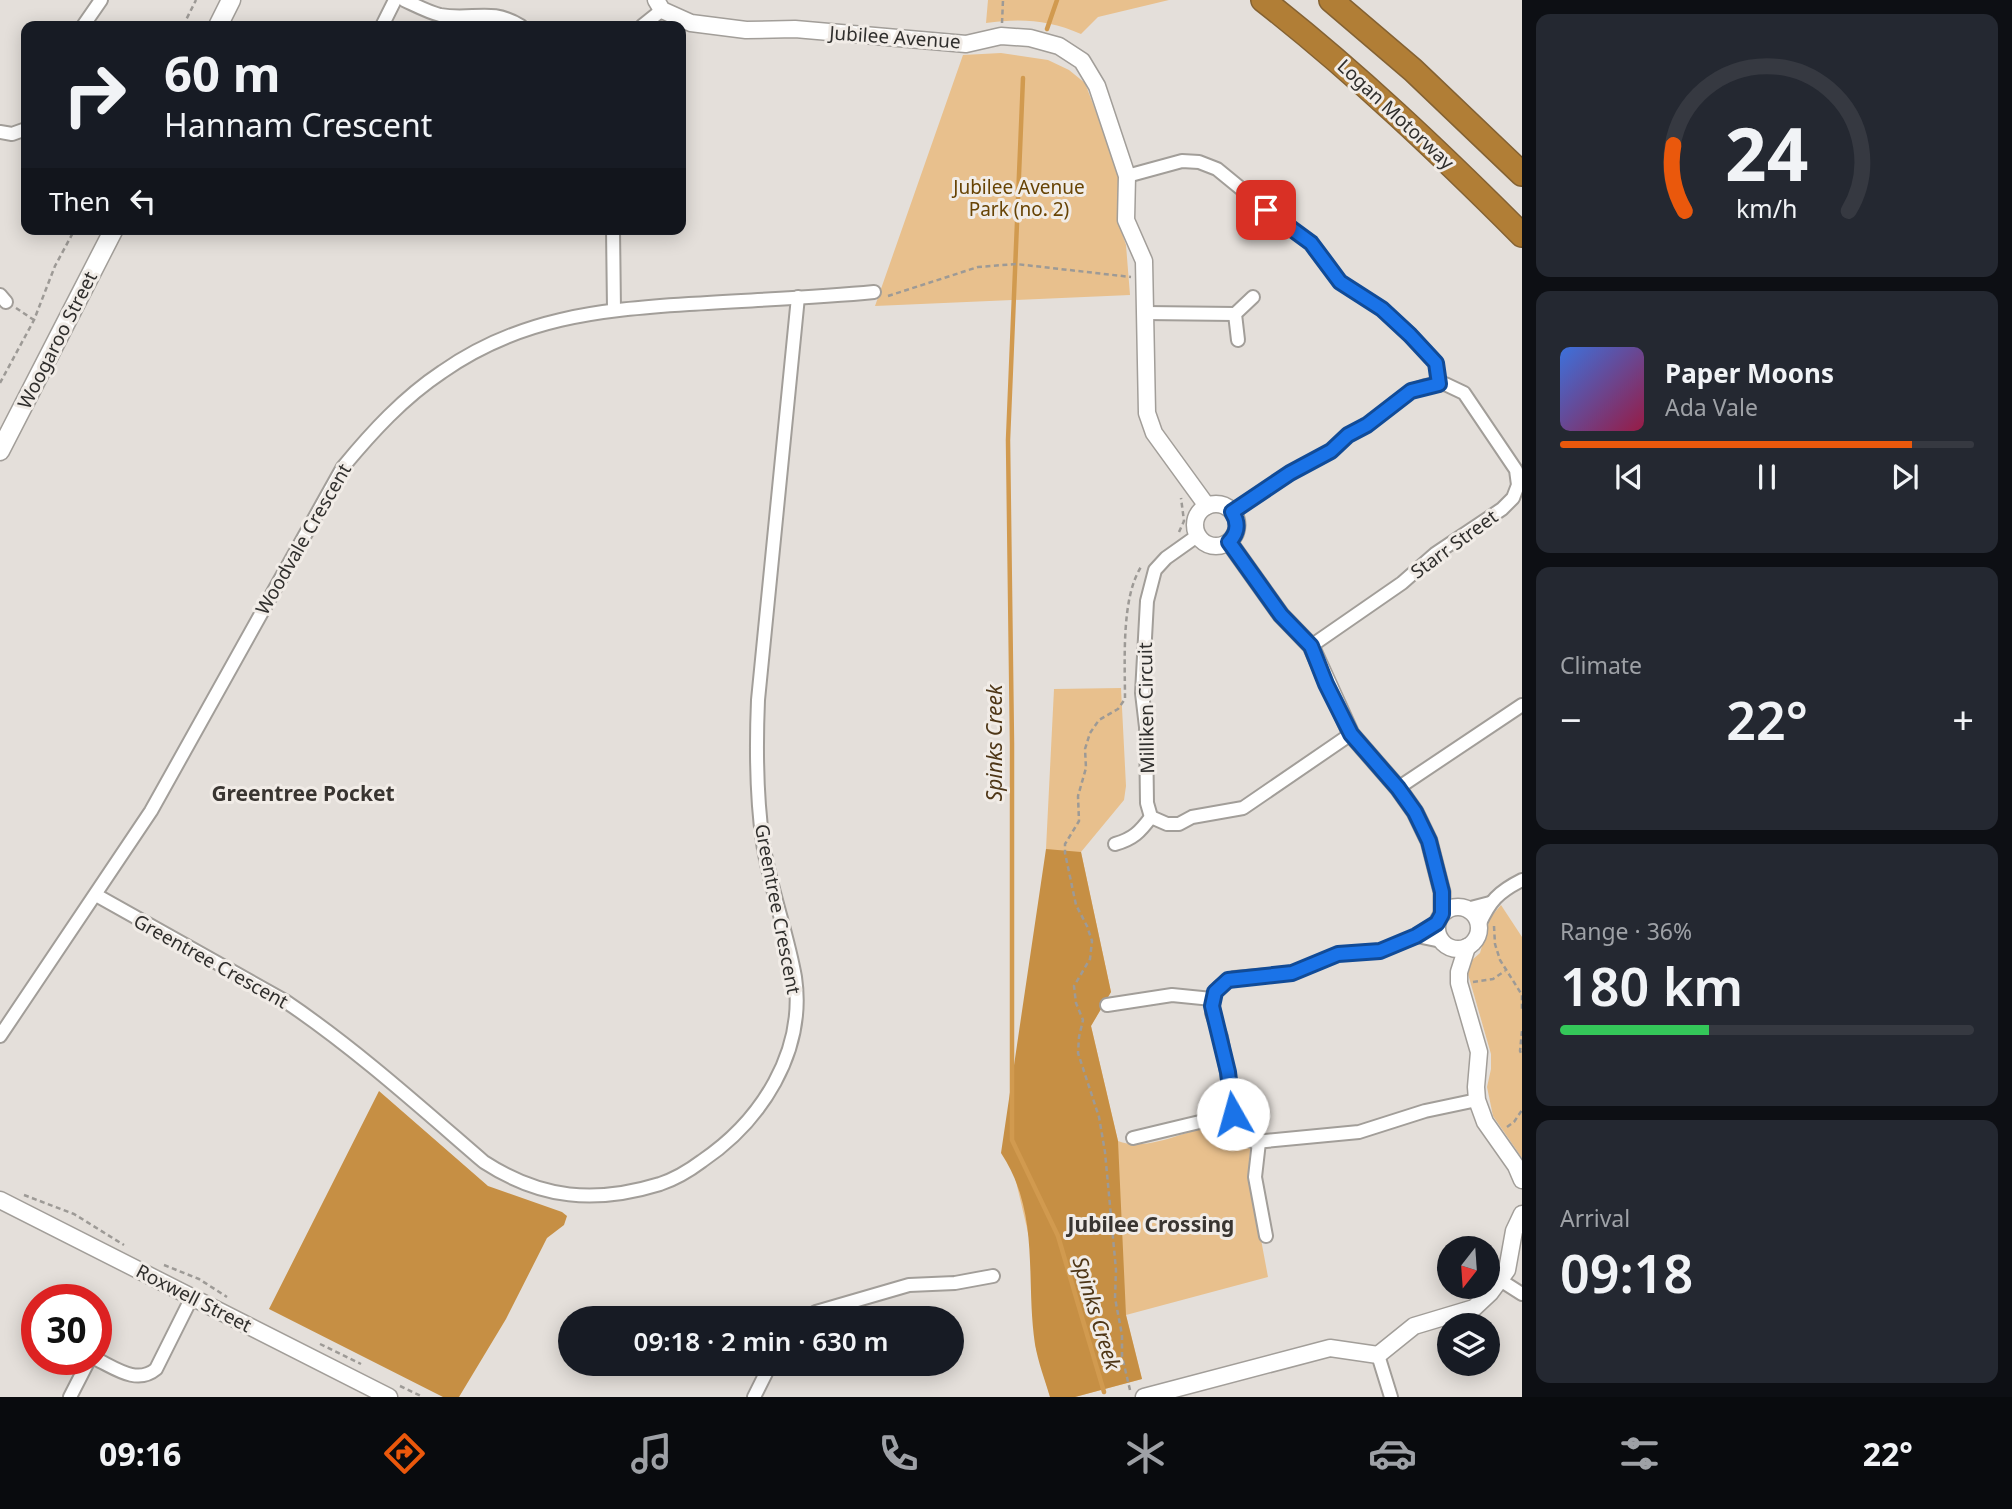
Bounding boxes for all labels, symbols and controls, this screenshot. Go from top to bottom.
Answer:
street label: Jubilee Avenue [827,19,961,55]
text: 60 m [164,40,281,106]
icon: right [49,49,140,140]
street label: Logan Motorway [1332,53,1460,175]
text: Hannam Crescent [164,103,432,146]
text: 24 [1725,104,1809,203]
park label: Jubilee Avenue Park (no. 2) [951,174,1085,222]
pin [1236,180,1296,240]
icon: left [124,182,162,220]
text: Then [49,183,110,219]
icon: arrive [1247,191,1285,229]
text: km/h [1736,191,1798,225]
street label: Woogaroo Street [11,267,103,413]
text: Paper Moons [1665,355,1834,391]
text: Ada Vale [1665,391,1758,423]
icon: previous [1610,458,1648,496]
icon: pause [1748,458,1786,496]
icon: next [1886,458,1924,496]
street label: Woodvale Crescent [249,459,357,619]
street label: Starr Street [1405,504,1503,584]
street label: Milliken Circuit [1132,642,1160,774]
text: Climate [1560,649,1642,681]
water label: Spinks Creek [980,683,1008,801]
text: 22° [1726,684,1808,755]
text: − [1560,693,1582,745]
text: + [1952,693,1974,745]
district label: Greentree Pocket [211,779,395,807]
street label: Greentree Crescent [749,822,807,996]
street label: Greentree Crescent [129,908,293,1014]
text: Range · 36% [1560,915,1692,947]
text: 180 km [1560,950,1743,1021]
position arrow [1196,1077,1270,1151]
text: Arrival [1560,1202,1630,1234]
district label: Jubilee Crossing [1066,1210,1234,1238]
north arrow [1437,1236,1500,1298]
map controls [1437,1236,1500,1376]
text: 09:18 [1560,1237,1693,1308]
water label: Spinks Creek [1067,1253,1128,1375]
street label: Roxwell Street [132,1258,256,1338]
speed limit sign: 30 [21,1284,112,1375]
button: layers [1437,1313,1500,1376]
text: 09:18 · 2 min · 630 m [634,1323,888,1359]
icon: directions [380,1429,429,1478]
icon: music [627,1429,676,1478]
icon: phone [874,1429,923,1478]
icon: climate [1121,1429,1170,1478]
icon: car [1368,1429,1417,1478]
icon: filters [1615,1429,1664,1478]
text: 09:16 [99,1432,181,1475]
text: 22° [1863,1432,1913,1475]

